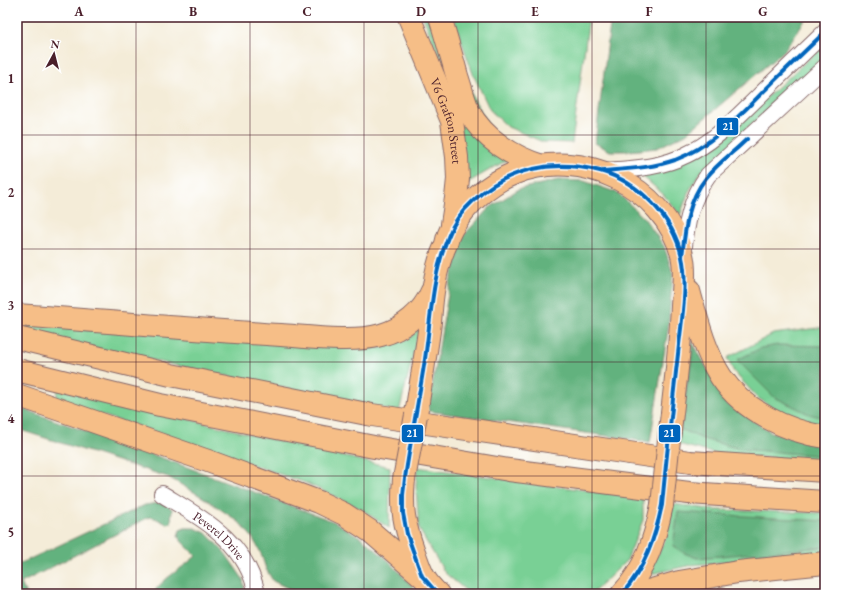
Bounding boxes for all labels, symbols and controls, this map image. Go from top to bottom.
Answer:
text: A [73,3,84,20]
text: B [189,3,197,20]
text: C [302,3,312,20]
text: D [416,3,426,20]
text: E [531,3,539,20]
text: F [645,3,653,20]
text: G [758,3,768,20]
north arrow [34,34,74,74]
text: N [50,37,61,52]
text: 1 [8,70,15,87]
street label: V6 Grafton Street [426,75,465,164]
line badge: 21 [716,117,739,136]
text: 21 [722,119,734,133]
text: 2 [8,184,15,201]
text: 3 [8,297,15,314]
text: 4 [8,410,15,427]
line badge: 21 [401,424,424,443]
line badge: 21 [658,424,681,443]
text: 21 [406,426,418,440]
text: 21 [663,426,675,440]
street label: Peverel Drive [190,508,249,563]
text: 5 [8,524,14,541]

